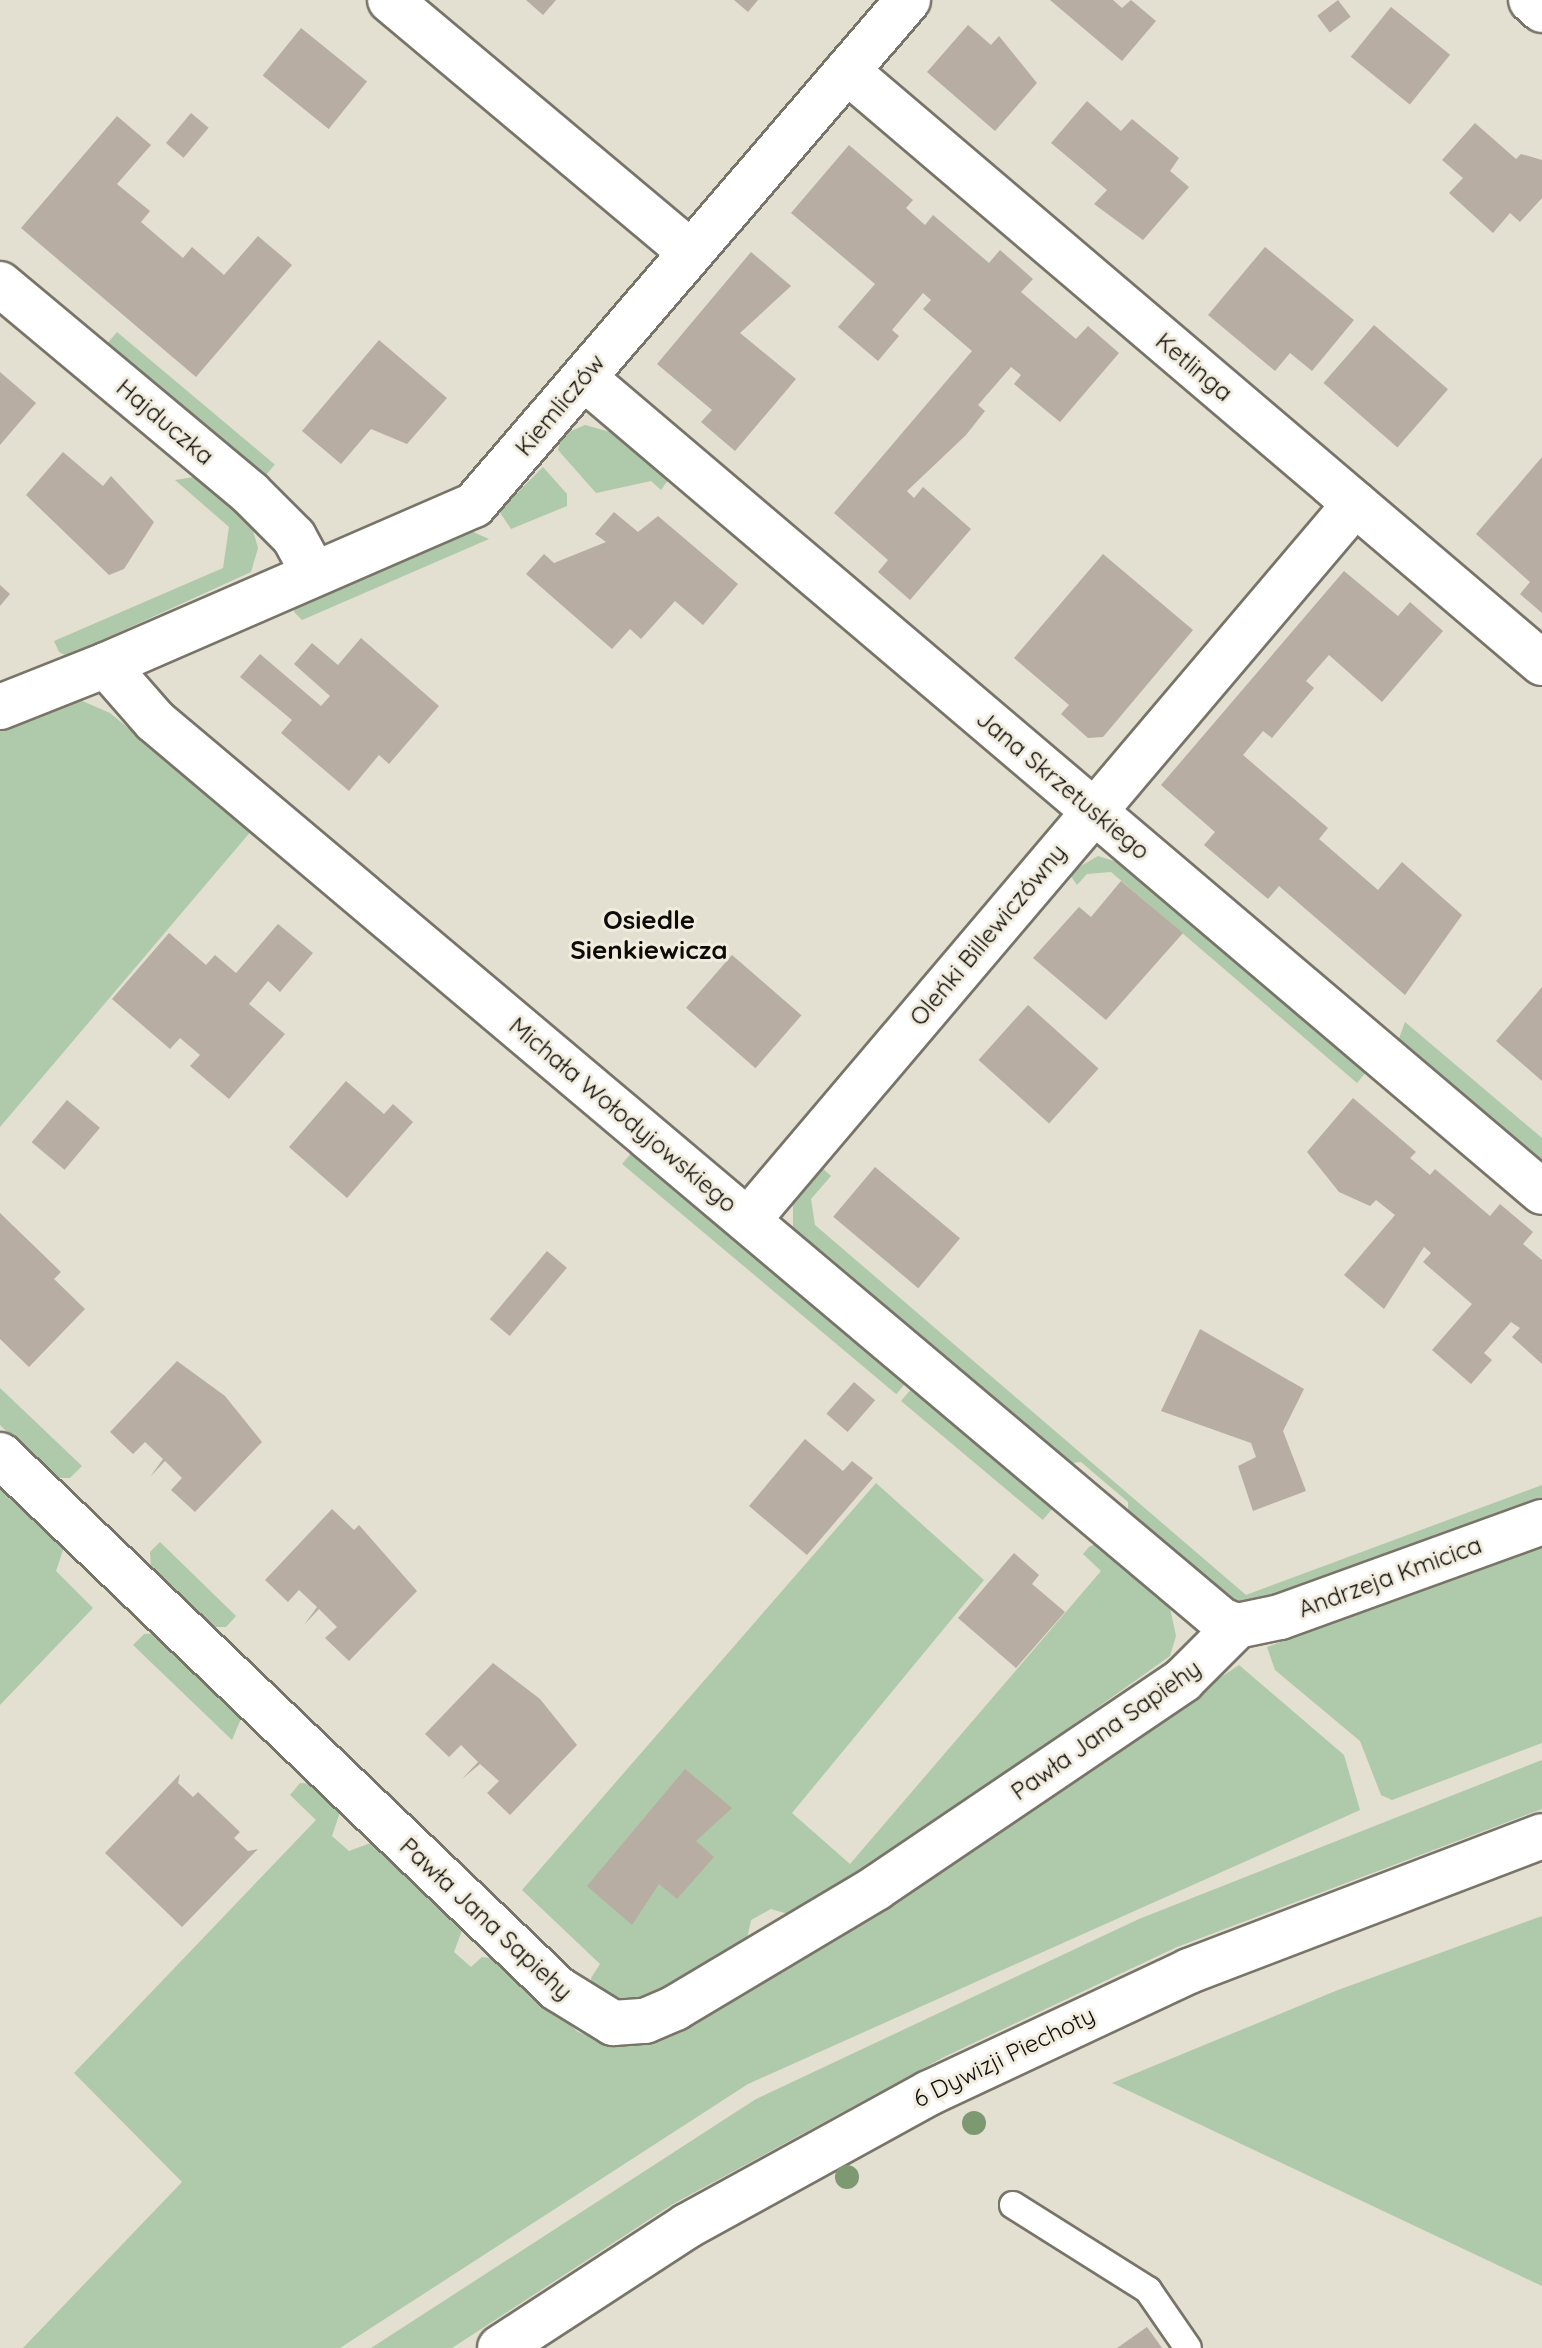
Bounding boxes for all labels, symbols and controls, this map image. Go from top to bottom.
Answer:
street label: Ketlinga [1150,327,1238,407]
street label: Kiemliczów [509,348,611,462]
street label: Hajduczka [111,373,219,471]
street label: Jana Skrzetuskiego [971,704,1155,866]
street label: Oleńki Billewiczówny [904,838,1072,1032]
district label: Osiedle Sienkiewicza [570,904,728,966]
street label: Michała Wołodyjowskiego [503,1011,743,1219]
street label: Andrzeja Kmicica [1294,1530,1486,1624]
street label: Pawła Jana Sapiehy [1006,1654,1206,1806]
street label: Pawła Jana Sapiehy [394,1832,578,2006]
street label: 6 Dywizji Piechoty [908,2001,1100,2113]

